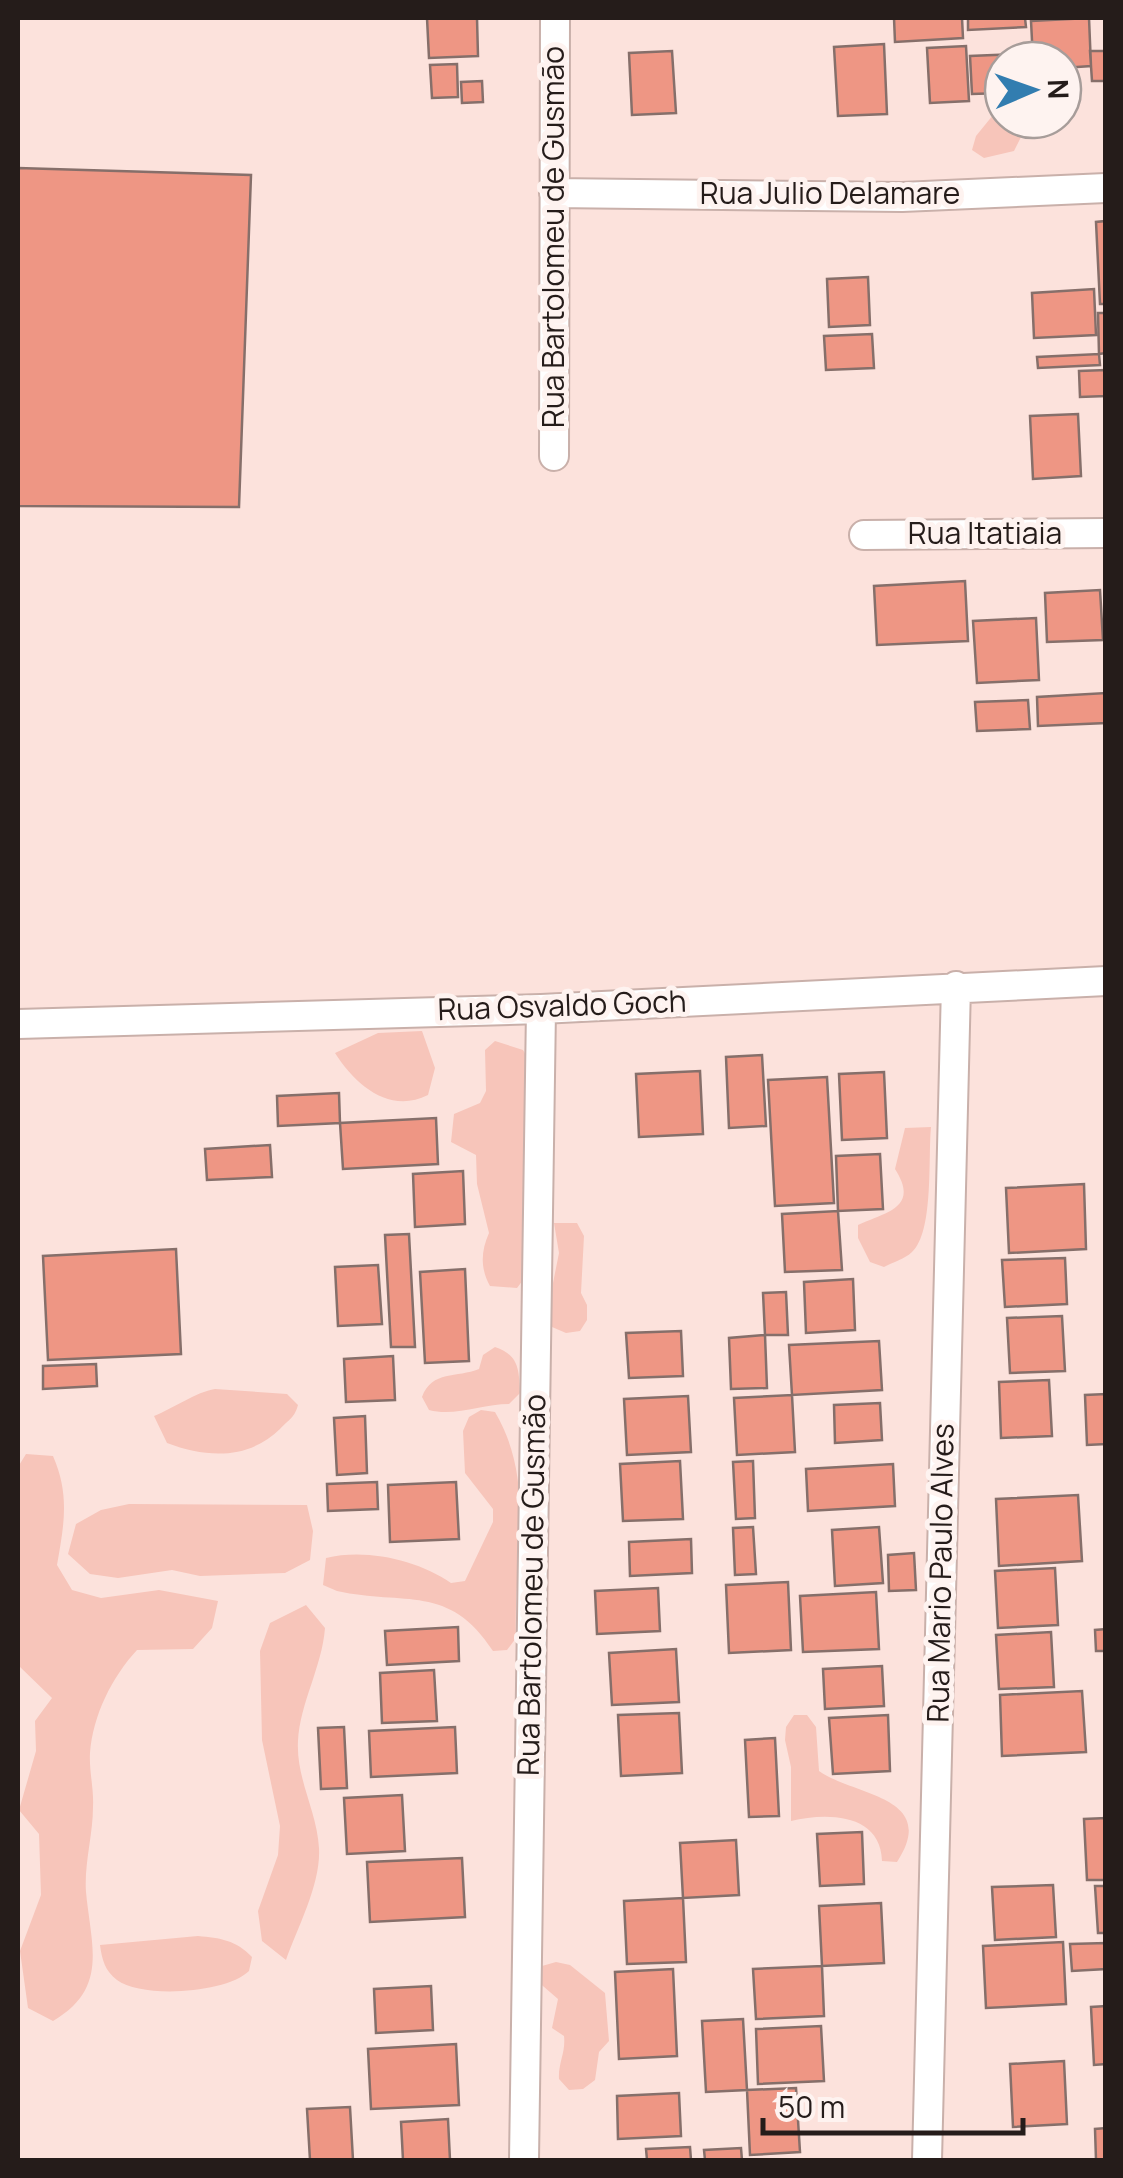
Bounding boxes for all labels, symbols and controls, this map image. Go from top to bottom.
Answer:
north arrow [983,40,1083,140]
street label: Rua Bartolomeu de Gusmão [532,46,573,428]
text: N [1040,78,1078,100]
street label: Rua Julio Delamare [700,172,960,213]
street label: Rua Itatiaia [908,512,1062,553]
street label: Rua Osvaldo Goch [437,980,687,1029]
street label: Rua Bartolomeu de Gusmão [507,1394,554,1776]
street label: Rua Mario Paulo Alves [916,1423,963,1723]
scale bar [763,2073,1023,2135]
text: 50 m [778,2086,845,2127]

